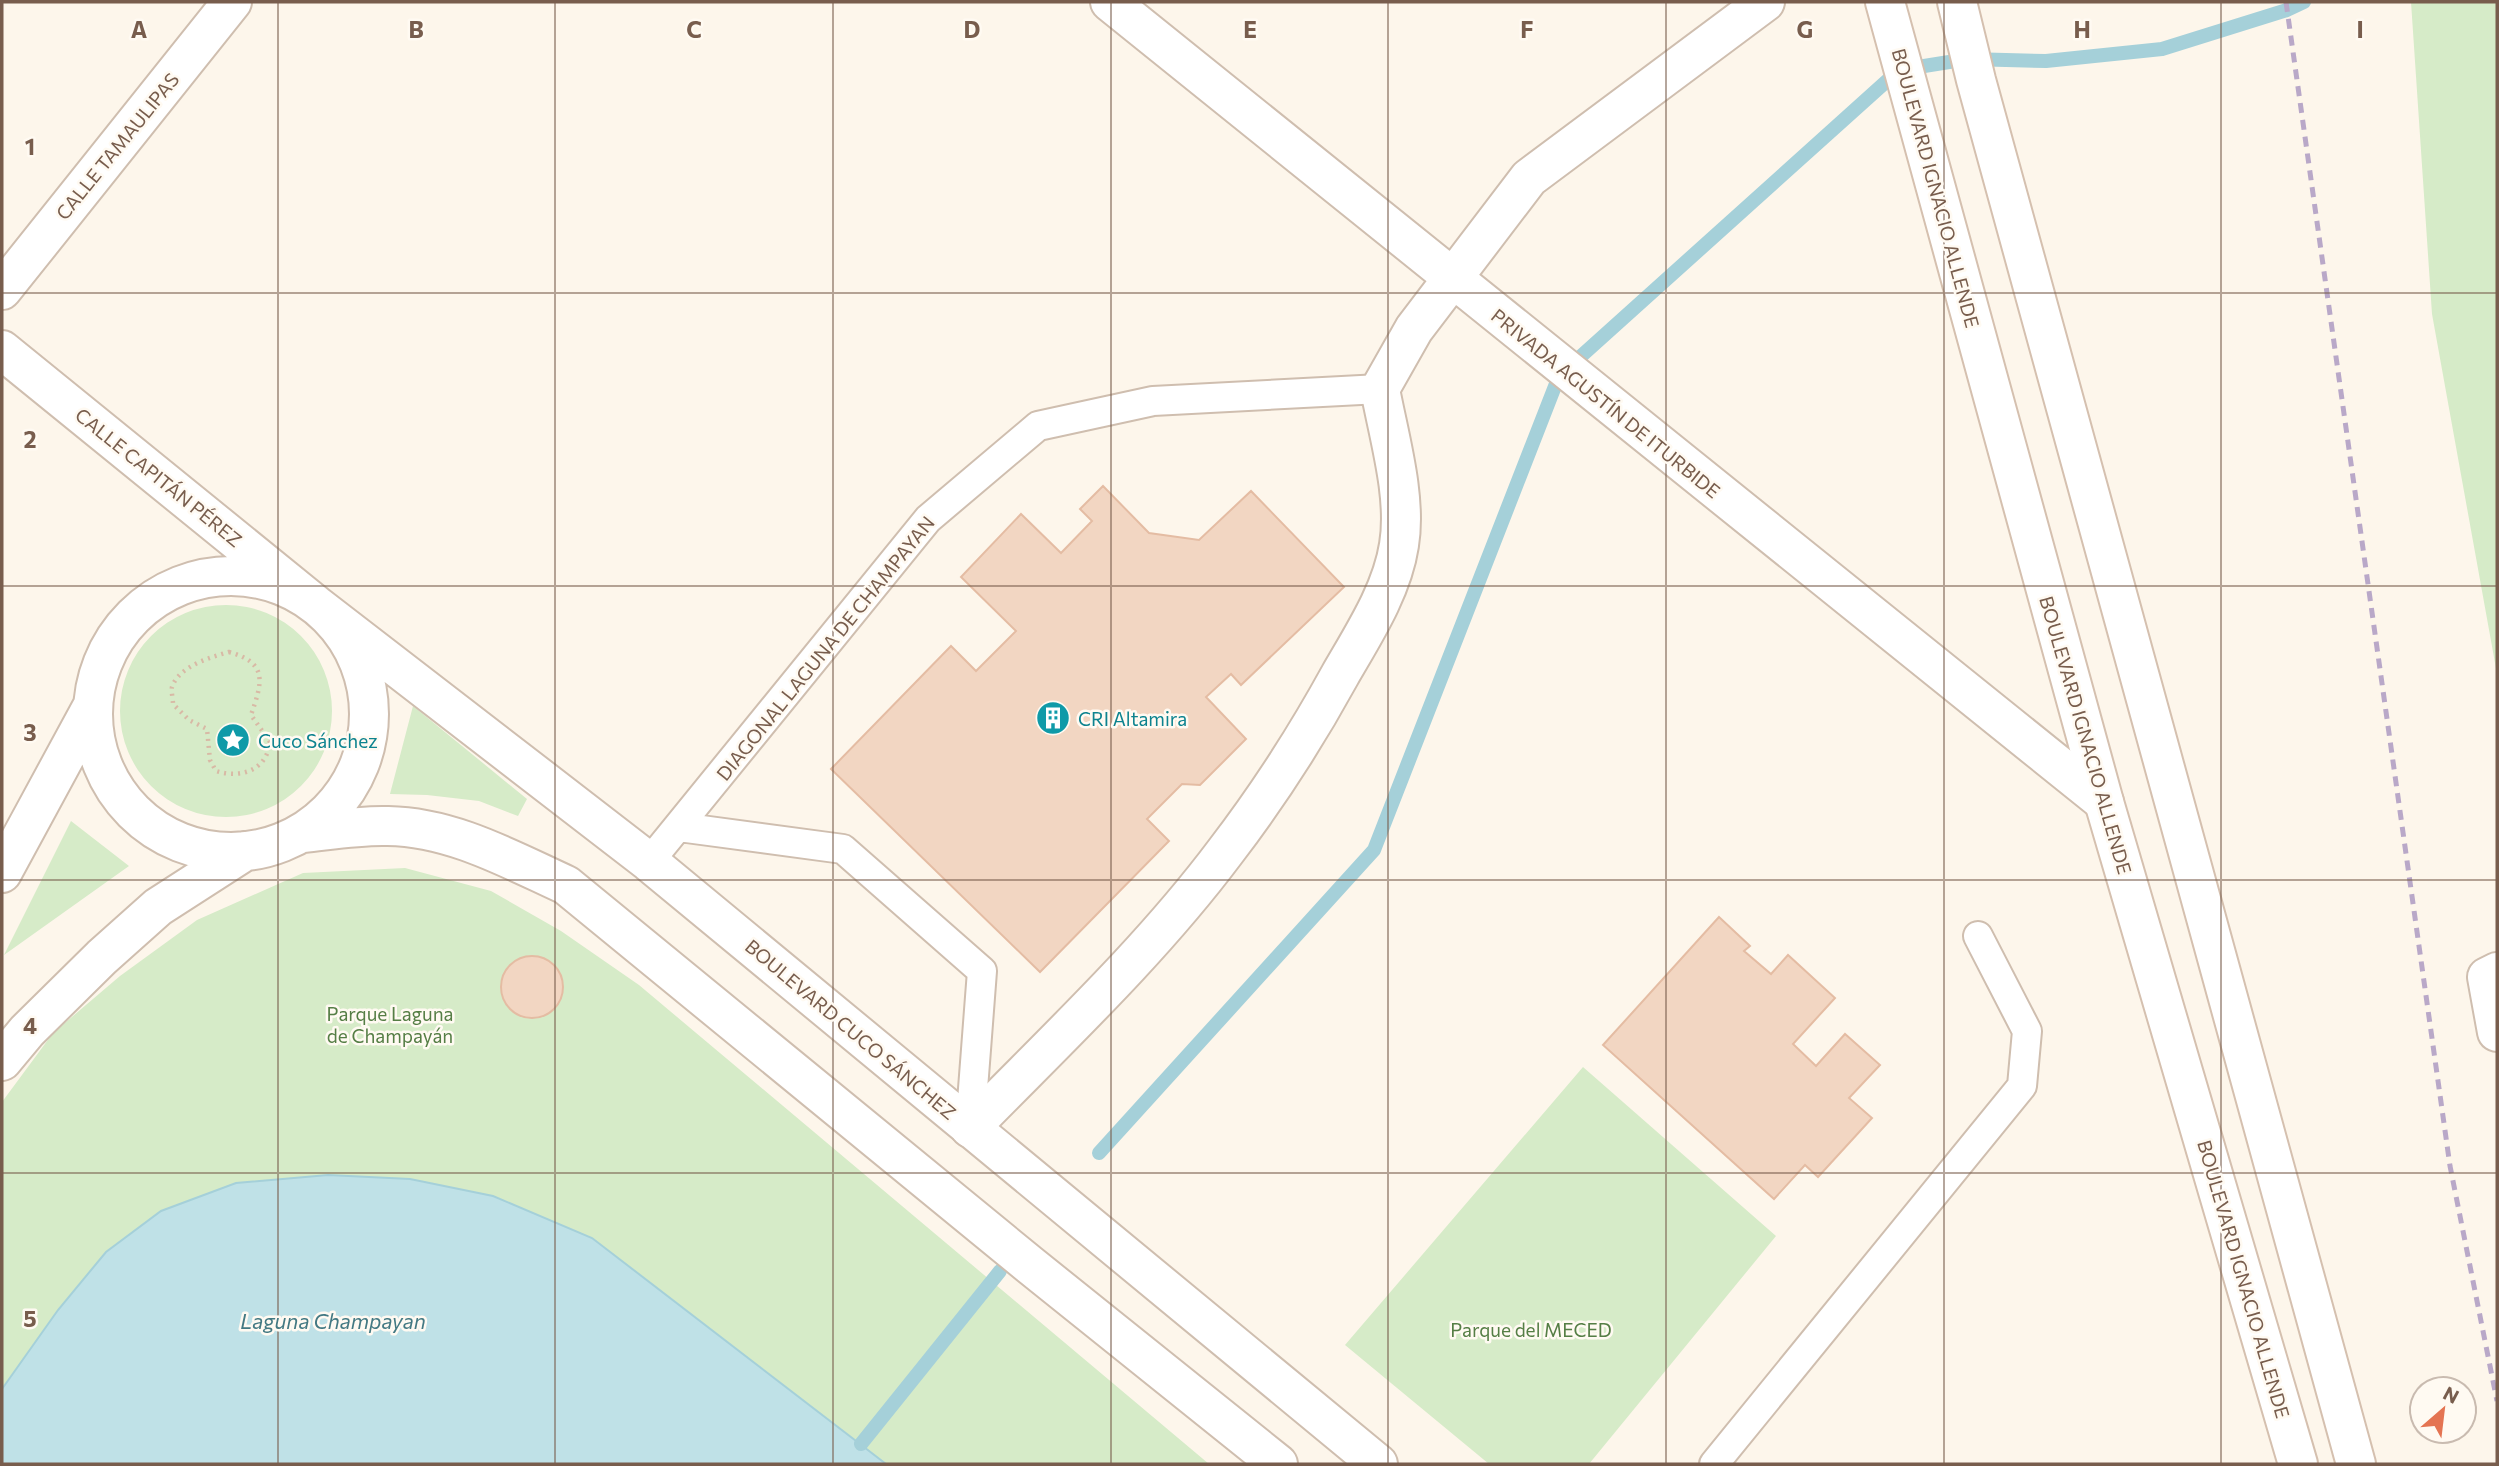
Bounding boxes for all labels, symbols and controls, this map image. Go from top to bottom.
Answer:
text: A [131,15,148,43]
text: B [408,15,424,43]
text: C [686,15,702,43]
text: D [964,15,981,43]
text: E [1243,15,1257,43]
text: F [1520,15,1534,43]
text: G [1797,15,1813,43]
text: H [2073,15,2091,43]
text: I [2356,15,2364,43]
street label: BOULEVARD IGNACIO ALLENDE [1888,46,1984,330]
street label: CALLE TAMAULIPAS [51,68,183,224]
text: 1 [25,132,35,160]
street label: PRIVADA AGUSTÍN DE ITURBIDE [1487,304,1725,502]
street label: CALLE CAPITÁN PÉREZ [71,403,247,551]
text: 2 [23,425,37,453]
street label: DIAGONAL LAGUNA DE CHAMPAYAN [711,511,939,785]
street label: BOULEVARD IGNACIO ALLENDE [2035,593,2137,877]
building icon: CRI Altamira [1034,699,1072,737]
place label: CRI Altamira [1078,707,1187,730]
text: 3 [23,718,37,746]
place icon: Cuco Sánchez [214,721,252,759]
place label: Cuco Sánchez [258,729,378,752]
street label: BOULEVARD CUCO SÁNCHEZ [741,934,961,1124]
park label: Parque Laguna de Champayán [326,1002,454,1047]
text: 4 [23,1011,37,1039]
street label: BOULEVARD IGNACIO ALLENDE [2193,1137,2295,1421]
text: 5 [23,1304,37,1332]
water label: Laguna Champayan [240,1308,426,1333]
park label: Parque del MECED [1450,1318,1612,1341]
north arrow [2408,1375,2478,1445]
text: N [2440,1381,2463,1408]

